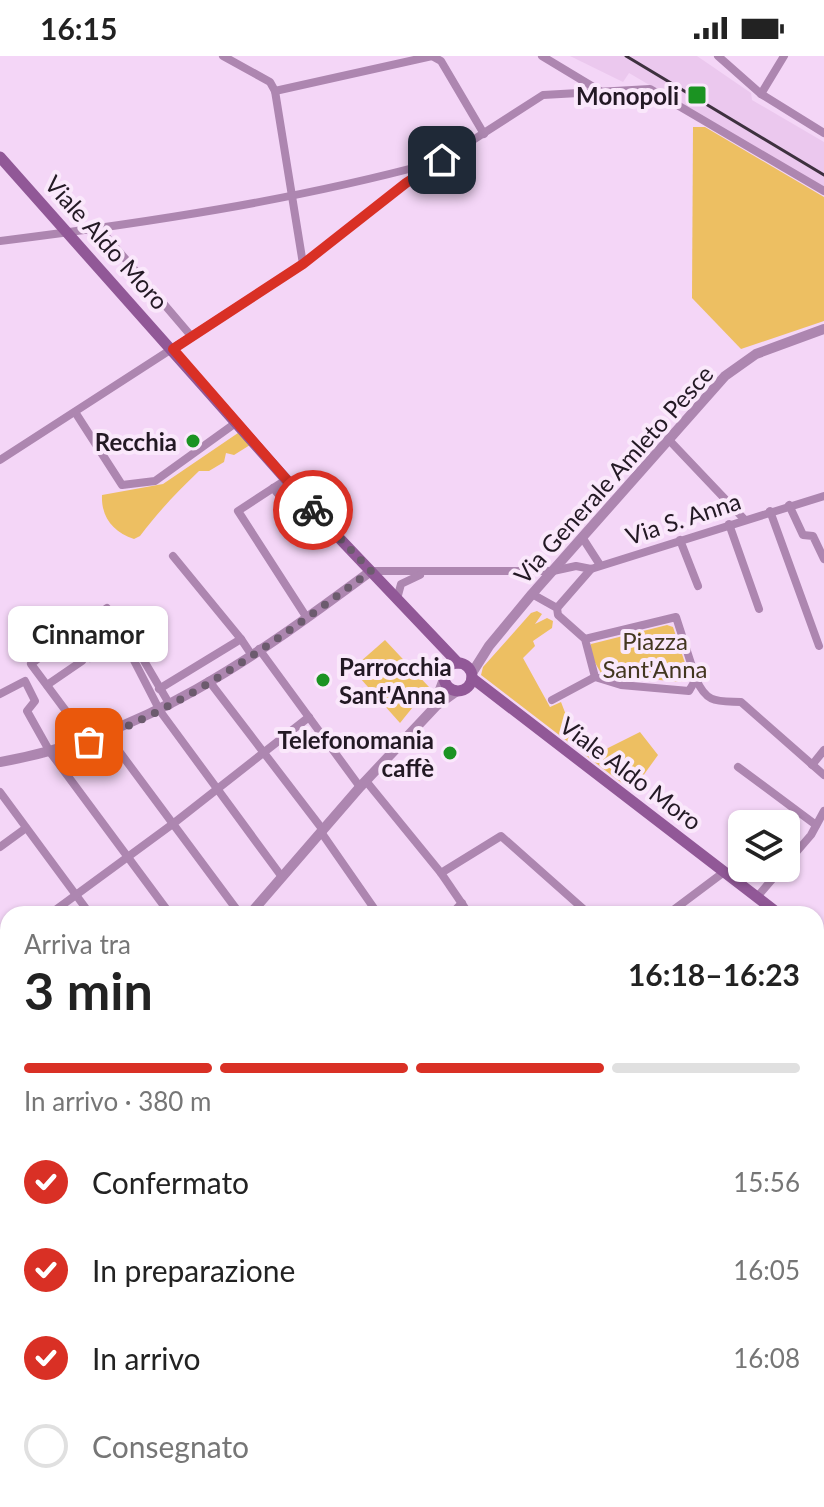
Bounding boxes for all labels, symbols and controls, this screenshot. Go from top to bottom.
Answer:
text: 16:15 [40,10,117,46]
place label: Monopoli [576,81,679,110]
marker: Monopoli [686,84,708,106]
pin [408,126,476,194]
icon: home [420,138,464,182]
street label: Viale Aldo Moro [39,169,175,315]
street label: Via Generale Amleto Pesce [507,359,719,589]
place label: Recchia [95,427,177,456]
marker: Recchia [184,432,202,450]
courier [273,470,353,550]
street label: Via S. Anna [622,486,744,550]
icon: bike [291,488,335,532]
callout: Cinnamor [9,606,169,662]
text: Cinnamor [32,618,144,650]
park label: Piazza Sant'Anna [602,626,708,683]
place label: Parrocchia Sant'Anna [339,652,452,709]
marker: Parrocchia Sant'Anna [314,671,332,689]
pin [55,708,123,776]
street label: Viale Aldo Moro [554,710,708,836]
icon: bag [67,720,111,764]
place label: Telefonomania caffè [278,725,434,782]
marker: Telefonomania caffè [441,744,459,762]
map controls [728,810,800,882]
button: layers [728,810,800,882]
text: Arriva tra [24,928,131,960]
text: 16:18–16:23 [628,956,800,992]
text: 3 min [24,959,153,1021]
text: In arrivo · 380 m [24,1085,212,1117]
icon: check [24,1160,68,1204]
text: Confermato [92,1164,249,1200]
text: 15:56 [733,1166,800,1198]
icon: check [24,1248,68,1292]
text: In preparazione [92,1252,295,1288]
text: 16:05 [733,1254,800,1286]
icon: check [24,1336,68,1380]
text: In arrivo [92,1340,201,1376]
text: 16:08 [733,1342,800,1374]
text: Consegnato [92,1428,249,1464]

